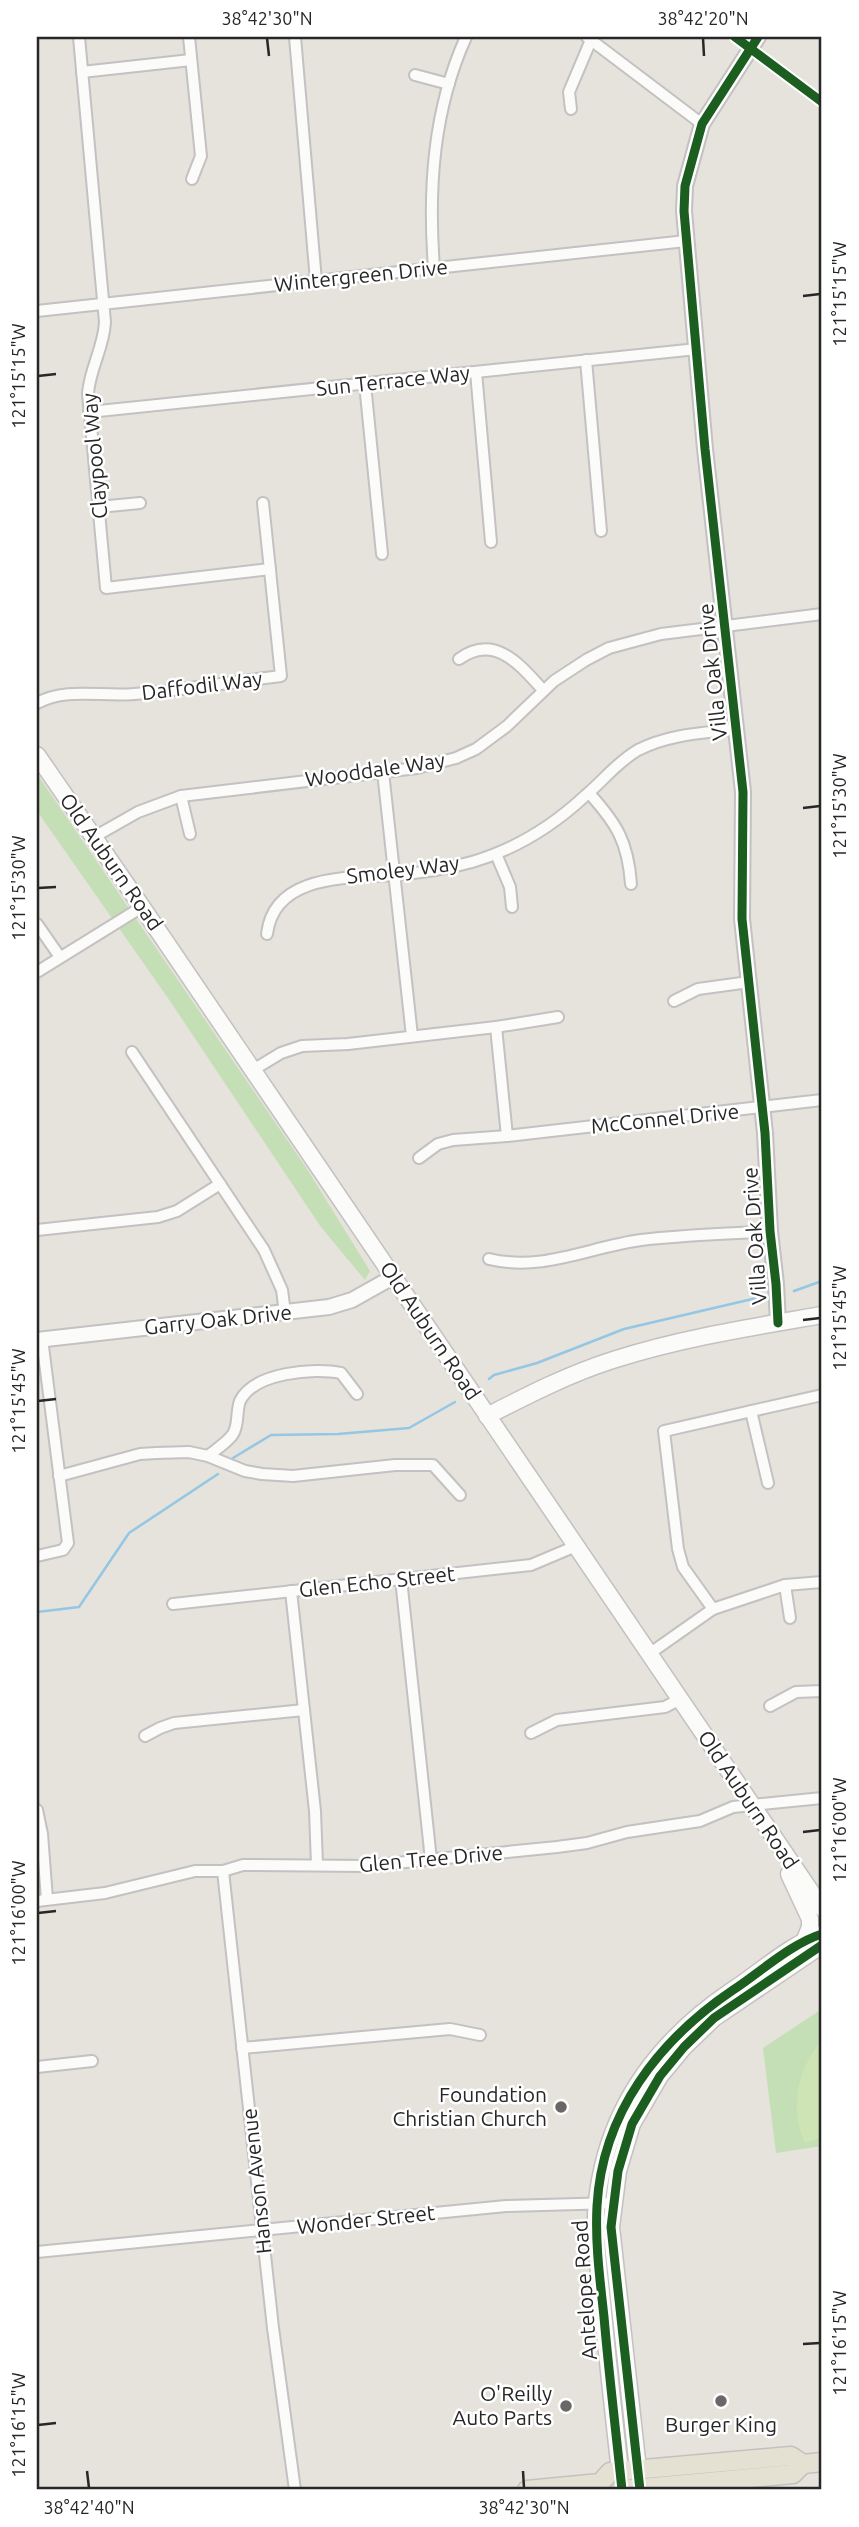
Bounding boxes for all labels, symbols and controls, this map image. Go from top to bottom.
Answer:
text: 38°42'30"N [221,8,313,28]
text: 38°42'20"N [657,8,749,28]
text: 121°15'15"W [829,241,849,347]
street label: Wintergreen Drive [273,254,449,296]
text: 121°15'15"W [8,323,28,429]
street label: Sun Terrace Way [315,360,471,400]
street label: Claypool Way [77,392,111,520]
street label: Villa Oak Drive [693,602,731,742]
street label: Daffodil Way [140,666,264,704]
street label: Wooddale Way [303,747,446,791]
text: 121°15'30"W [829,753,849,859]
street label: Old Auburn Road [56,788,168,935]
text: 121°15'30"W [8,835,28,941]
street label: Smoley Way [345,850,461,888]
street label: McConnel Drive [590,1098,740,1138]
street label: Villa Oak Drive [737,1166,771,1306]
street label: Old Auburn Road [376,1257,486,1404]
text: 121°15'45"W [829,1265,849,1371]
street label: Garry Oak Drive [143,1299,293,1339]
text: 121°15'45"W [8,1348,28,1454]
street label: Glen Echo Street [298,1561,456,1601]
street label: Old Auburn Road [694,1726,804,1873]
text: 121°16'00"W [829,1777,849,1883]
street label: Glen Tree Drive [358,1840,504,1876]
text: 121°16'00"W [8,1860,28,1966]
place label: Foundation Christian Church [392,2082,547,2130]
marker: Foundation Christian Church [553,2099,569,2115]
street label: Hanson Avenue [236,2107,276,2255]
street label: Wonder Street [296,2200,436,2238]
street label: Antelope Road [567,2219,601,2361]
text: 121°16'15"W [829,2290,849,2396]
text: 121°16'15"W [8,2372,28,2478]
place label: O'Reilly Auto Parts [453,2381,552,2429]
marker: Burger King [713,2393,729,2409]
marker: O'Reilly Auto Parts [558,2398,574,2414]
place label: Burger King [665,2412,777,2436]
text: 38°42'40"N [43,2497,135,2517]
text: 38°42'30"N [478,2497,570,2517]

